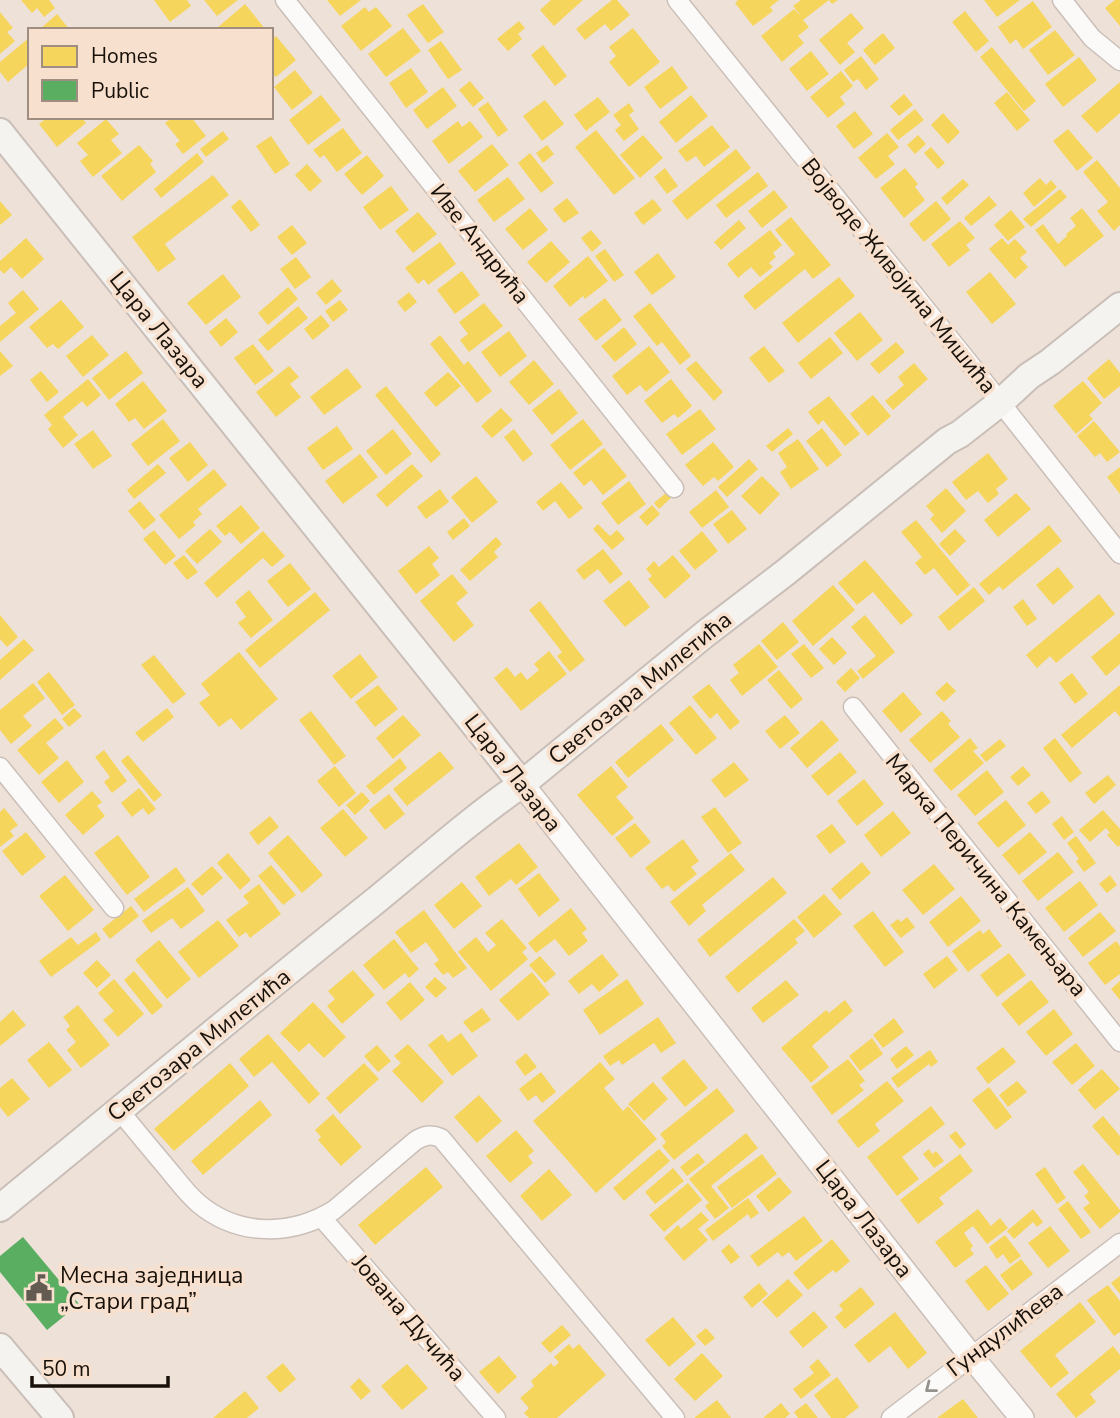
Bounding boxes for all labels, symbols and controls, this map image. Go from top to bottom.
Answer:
legend [28,28,273,119]
text: Homes [91,42,158,70]
text: Public [91,77,149,105]
street label: Војводе Живојина Мишића [794,152,1004,400]
street label: Иве Андрића [423,177,537,311]
street label: Цара Лазара [102,265,216,395]
street label: Светозара Милетића [542,604,738,772]
street label: Цара Лазара [457,708,569,838]
street label: Марка Перичина Камењара [878,747,1094,1003]
street label: Светозара Милетића [101,961,297,1129]
street label: Цара Лазара [808,1154,920,1284]
street label: Јована Дучића [345,1247,473,1388]
place label: Месна заједница „Стари град” [60,1260,243,1317]
public building icon: Месна заједница „Стари град” [24,1273,54,1303]
street label: Гундулићева [940,1276,1070,1384]
scale bar [32,1344,168,1388]
text: 50 m [42,1355,91,1383]
one-way arrow [925,1380,937,1393]

